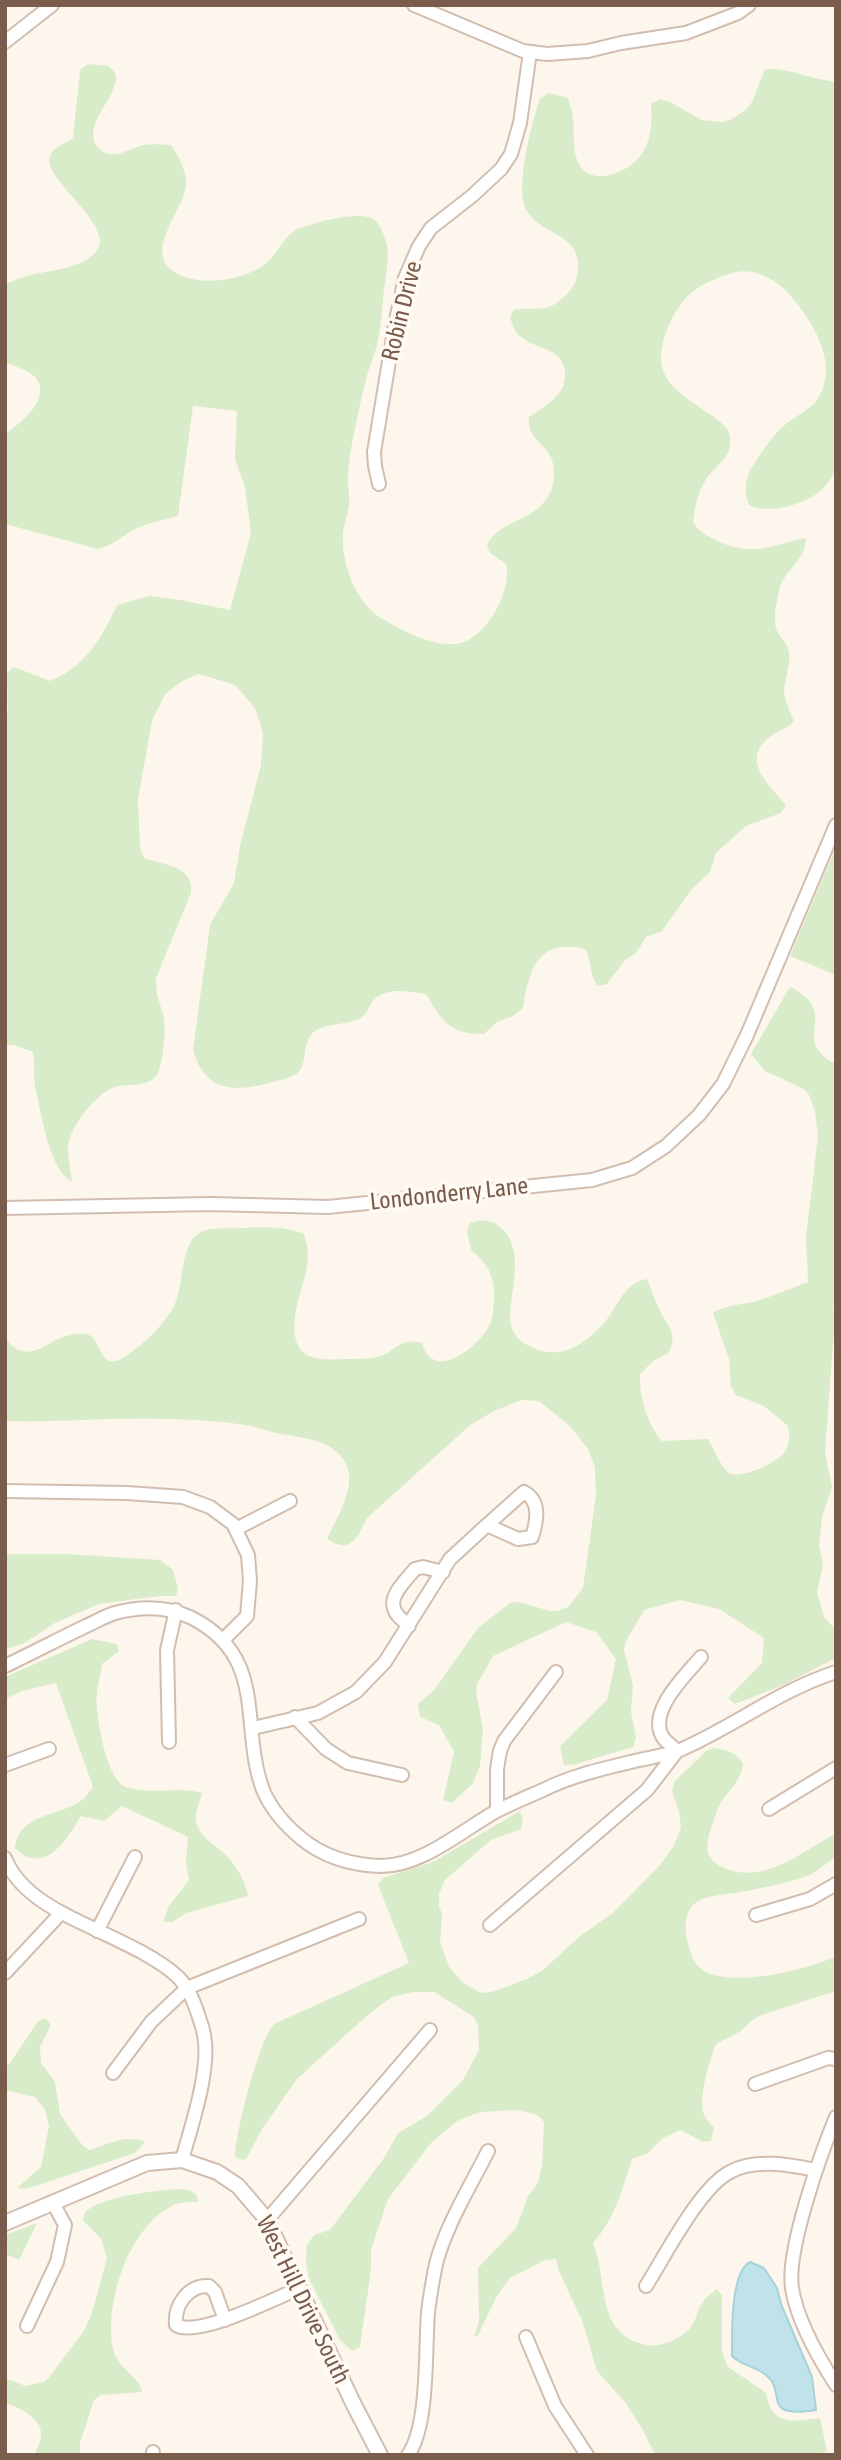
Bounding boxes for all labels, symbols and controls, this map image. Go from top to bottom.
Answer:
street label: Robin Drive [376,258,428,364]
street label: Londonderry Lane [368,1171,530,1217]
street label: West Hill Drive South [250,2211,356,2389]

